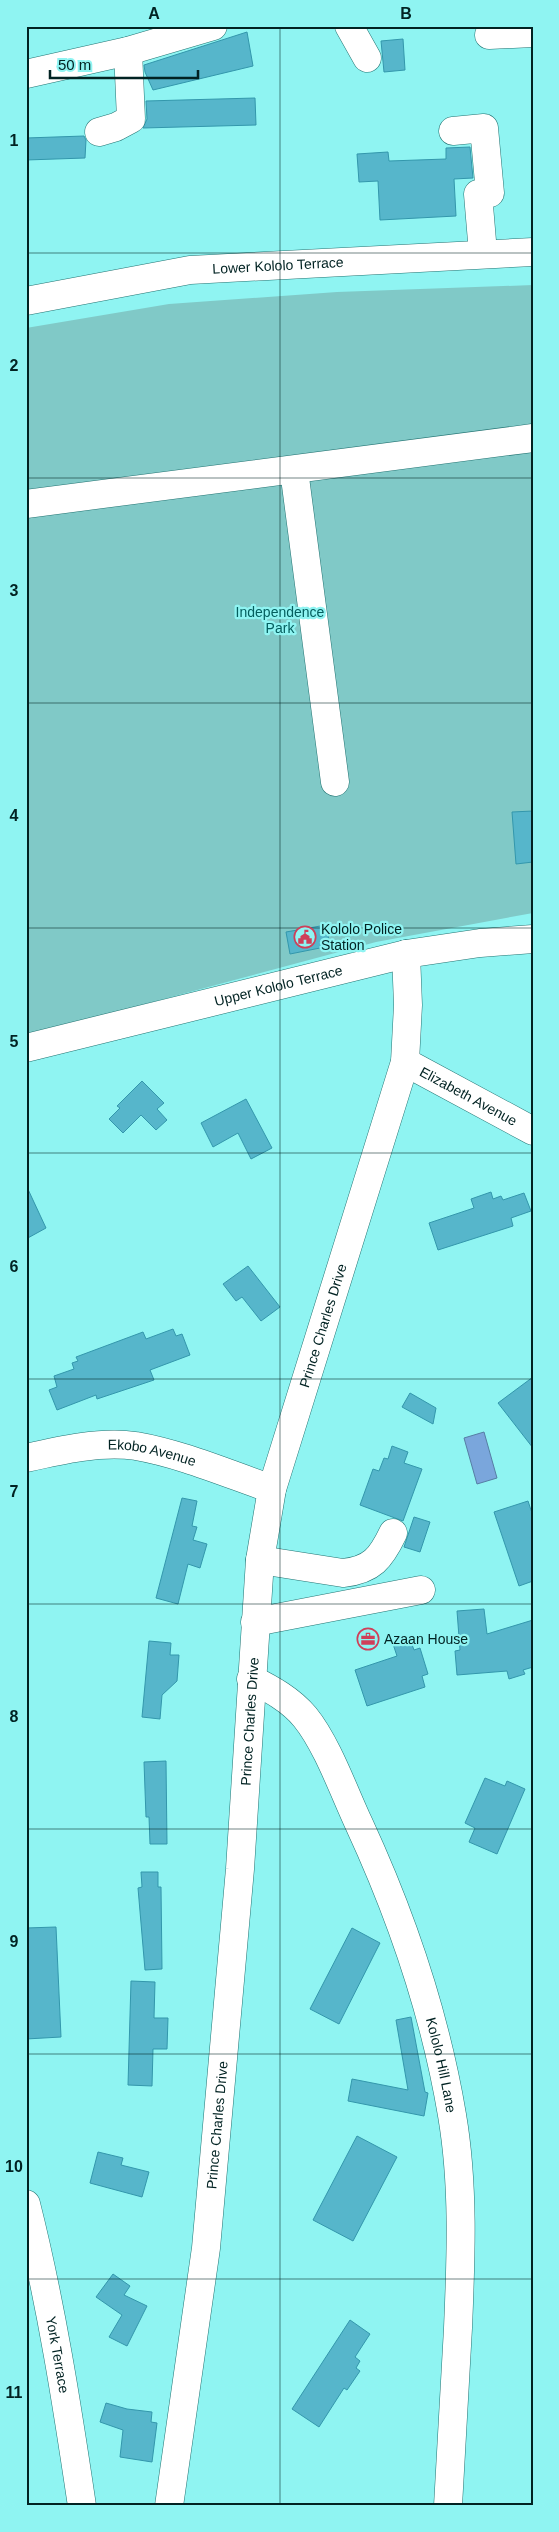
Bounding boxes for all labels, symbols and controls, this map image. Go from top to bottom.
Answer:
text: A [148,5,160,22]
text: B [400,5,412,22]
scale bar [50,48,198,80]
text: 50 m [58,56,91,73]
text: 1 [10,132,19,149]
street label: Lower Kololo Terrace [212,254,344,277]
text: 2 [10,357,19,374]
text: 3 [10,582,19,599]
park label: Independence Park [236,604,325,636]
text: 4 [10,807,19,824]
place label: Kololo Police Station [321,921,402,953]
public building icon: Kololo Police Station [293,925,317,949]
street label: Upper Kololo Terrace [213,962,344,1009]
text: 5 [10,1033,19,1050]
street label: Elizabeth Avenue [417,1063,520,1129]
text: 6 [10,1258,19,1275]
street label: Prince Charles Drive [296,1262,350,1389]
street label: Ekobo Avenue [108,1437,198,1469]
text: 7 [10,1483,19,1500]
office icon: Azaan House [356,1627,380,1651]
place label: Azaan House [384,1631,468,1647]
street label: Prince Charles Drive [237,1657,262,1786]
text: 8 [10,1708,19,1725]
text: 9 [10,1933,19,1950]
street label: Kololo Hill Lane [423,2016,460,2114]
street label: Prince Charles Drive [203,2060,231,2190]
text: 10 [5,2158,23,2175]
street label: York Terrace [43,2315,72,2395]
text: 11 [6,2384,23,2401]

